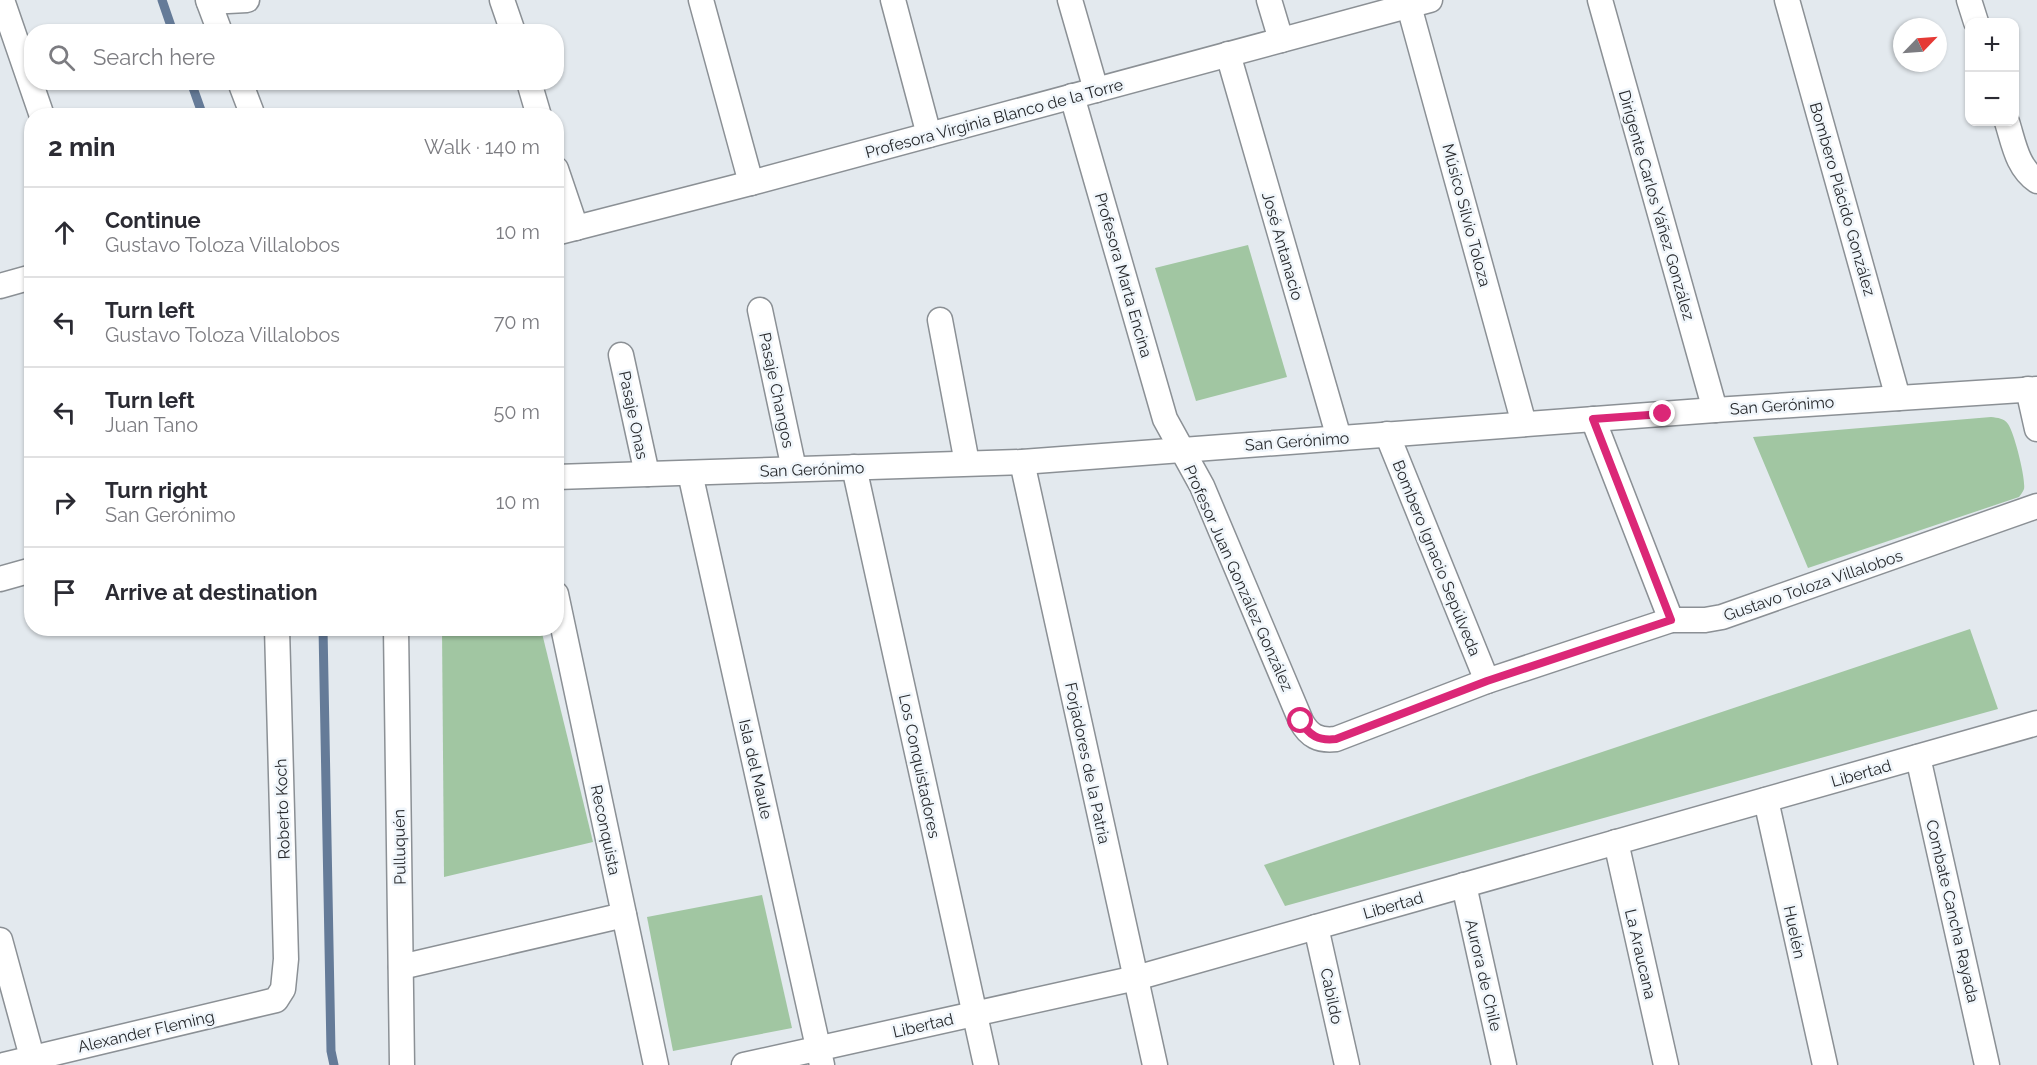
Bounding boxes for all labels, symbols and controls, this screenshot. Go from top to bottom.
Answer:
north arrow [1893,18,1947,72]
map controls [1965,18,2019,126]
button: + [1965,18,2019,72]
search box [24,24,564,90]
icon: search [45,41,78,74]
text: Search here [93,44,215,70]
button: − [1965,72,2019,126]
street label: Profesora Virginia Blanco de la Torre [863,75,1125,162]
street label: Dirigente Carlos Yáñez González [1615,88,1699,322]
street label: Bombero Plácido González [1806,100,1879,298]
text: 2 min [48,132,115,162]
text: Walk · 140 m [424,135,540,159]
street label: Músico Silvio Toloza [1438,142,1495,289]
street label: José Antanacio [1258,190,1307,302]
street label: Profesora Marta Encina [1091,191,1156,360]
text: Continue [105,207,201,233]
icon: ahead [48,216,81,249]
text: 10 m [496,220,540,244]
text: Gustavo Toloza Villalobos [105,233,340,257]
text: Turn left [105,297,195,323]
icon: left [48,306,81,339]
text: 70 m [494,310,540,334]
text: Gustavo Toloza Villalobos [105,323,340,347]
street label: Pasaje Changos [755,331,798,450]
street label: Pasaje Onas [615,369,652,461]
text: Turn left [105,387,195,413]
street label: San Gerónimo [1729,392,1835,419]
icon: left [48,396,81,429]
text: 50 m [493,400,540,424]
route end [1649,400,1675,426]
text: Juan Tano [105,413,198,437]
street label: San Gerónimo [1244,428,1350,455]
street label: Bombero Ignacio Sepúlveda [1388,457,1485,659]
street label: San Gerónimo [759,458,865,481]
street label: Profesor Juan González González [1180,462,1297,694]
text: Turn right [105,477,208,503]
icon: right [48,486,81,519]
text: 10 m [496,490,540,514]
text: San Gerónimo [105,503,236,527]
street label: Gustavo Toloza Villalobos [1721,546,1905,625]
icon: arrive [48,576,81,609]
text: Arrive at destination [105,579,318,605]
street label: Forjadores de la Patria [1061,681,1114,846]
street label: Los Conquistadores [895,692,944,840]
route start [1287,707,1313,733]
street label: Isla del Maule [735,717,776,821]
street label: Libertad [1829,756,1893,791]
street label: Roberto Koch [271,758,294,860]
street label: Reconquista [587,783,624,877]
street label: Pulluquén [389,809,410,885]
street label: Combate Cancha Rayada [1922,818,1983,1004]
street label: Libertad [1361,888,1425,923]
street label: Huelén [1780,904,1809,960]
street label: La Araucana [1621,907,1660,1001]
street label: Aurora de Chile [1461,917,1506,1033]
street label: Cabildo [1316,966,1347,1026]
street label: Alexander Fleming [76,1007,216,1056]
street label: Libertad [891,1009,955,1042]

